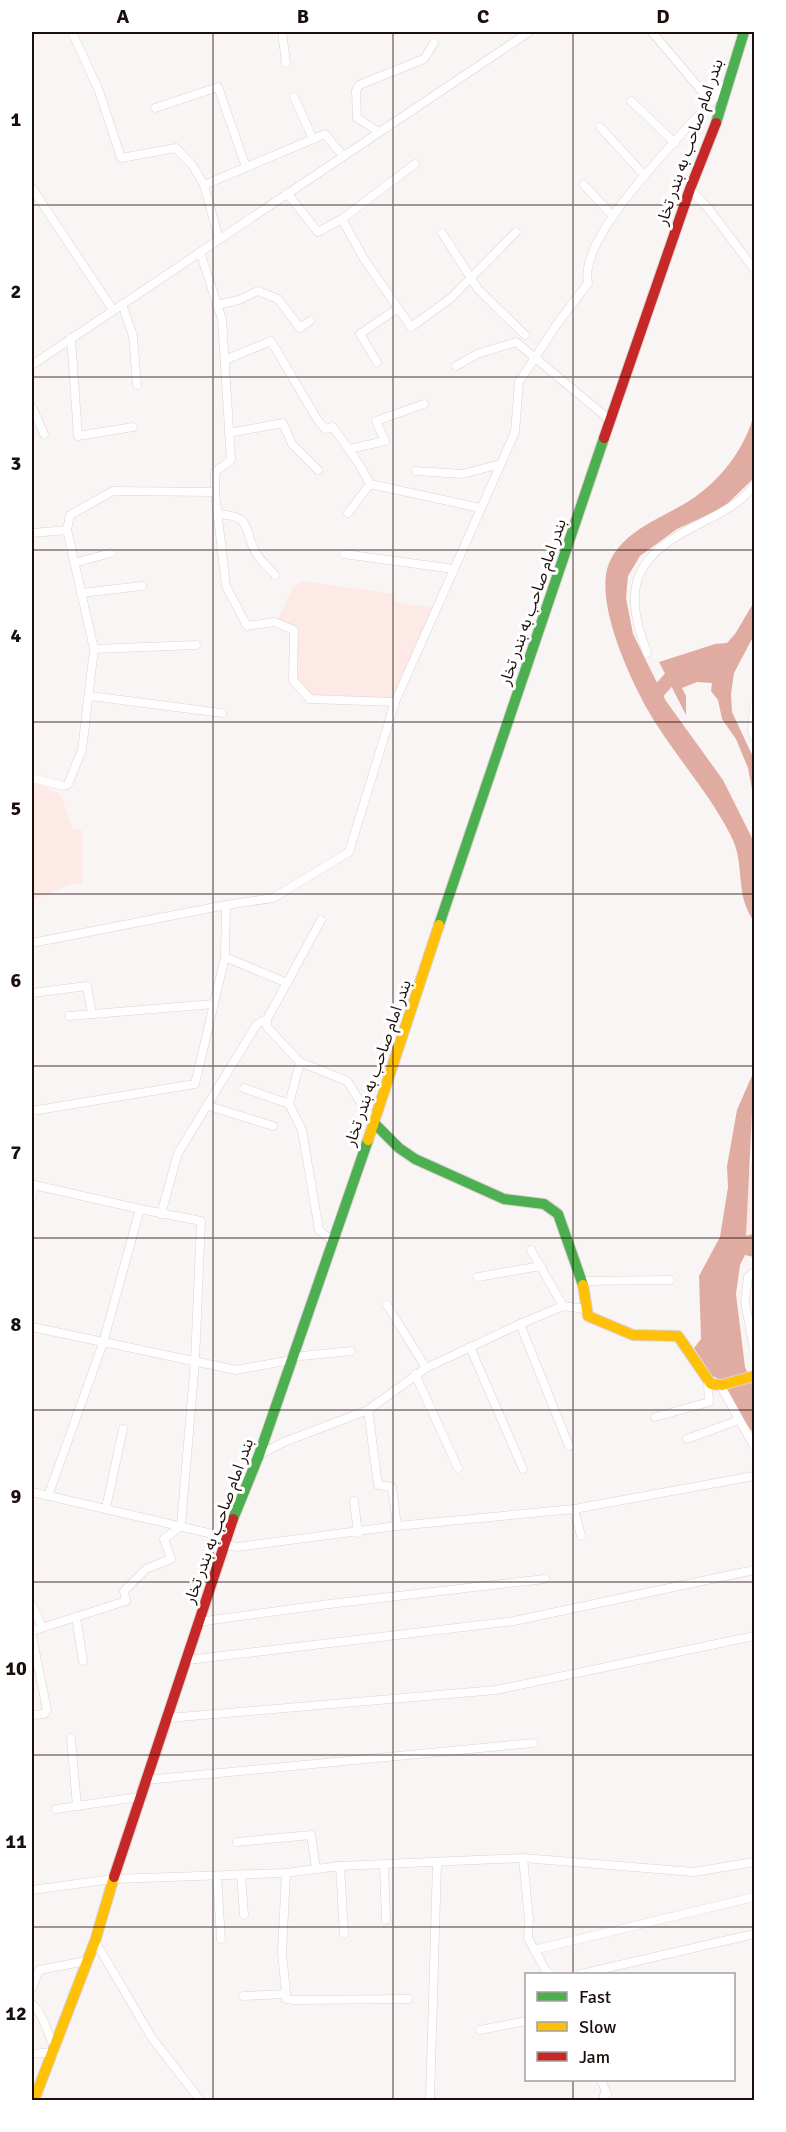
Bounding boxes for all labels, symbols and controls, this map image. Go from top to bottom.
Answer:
text: A [117,4,130,29]
text: B [297,4,309,29]
text: C [477,4,489,29]
text: D [656,4,670,29]
street label: بندر امام صاحب به بندر تخار [652,56,730,229]
text: 1 [11,107,22,132]
text: 2 [11,279,21,304]
text: 3 [11,451,21,476]
street label: بندر امام صاحب به بندر تخار [495,516,573,689]
text: 4 [11,623,22,648]
text: 5 [11,796,21,821]
text: 6 [11,968,22,993]
street label: بندر امام صاحب به بندر تخار [340,977,418,1150]
text: 7 [11,1140,22,1165]
text: 8 [11,1312,22,1337]
street label: بندر امام صاحب به بندر تخار [179,1436,260,1608]
text: 9 [11,1484,22,1509]
text: 10 [5,1656,27,1681]
text: 11 [5,1829,27,1854]
legend [525,1973,735,2081]
text: Fast [579,1986,611,2008]
text: 12 [5,2001,27,2026]
text: Slow [579,2016,616,2038]
text: Jam [579,2046,610,2068]

